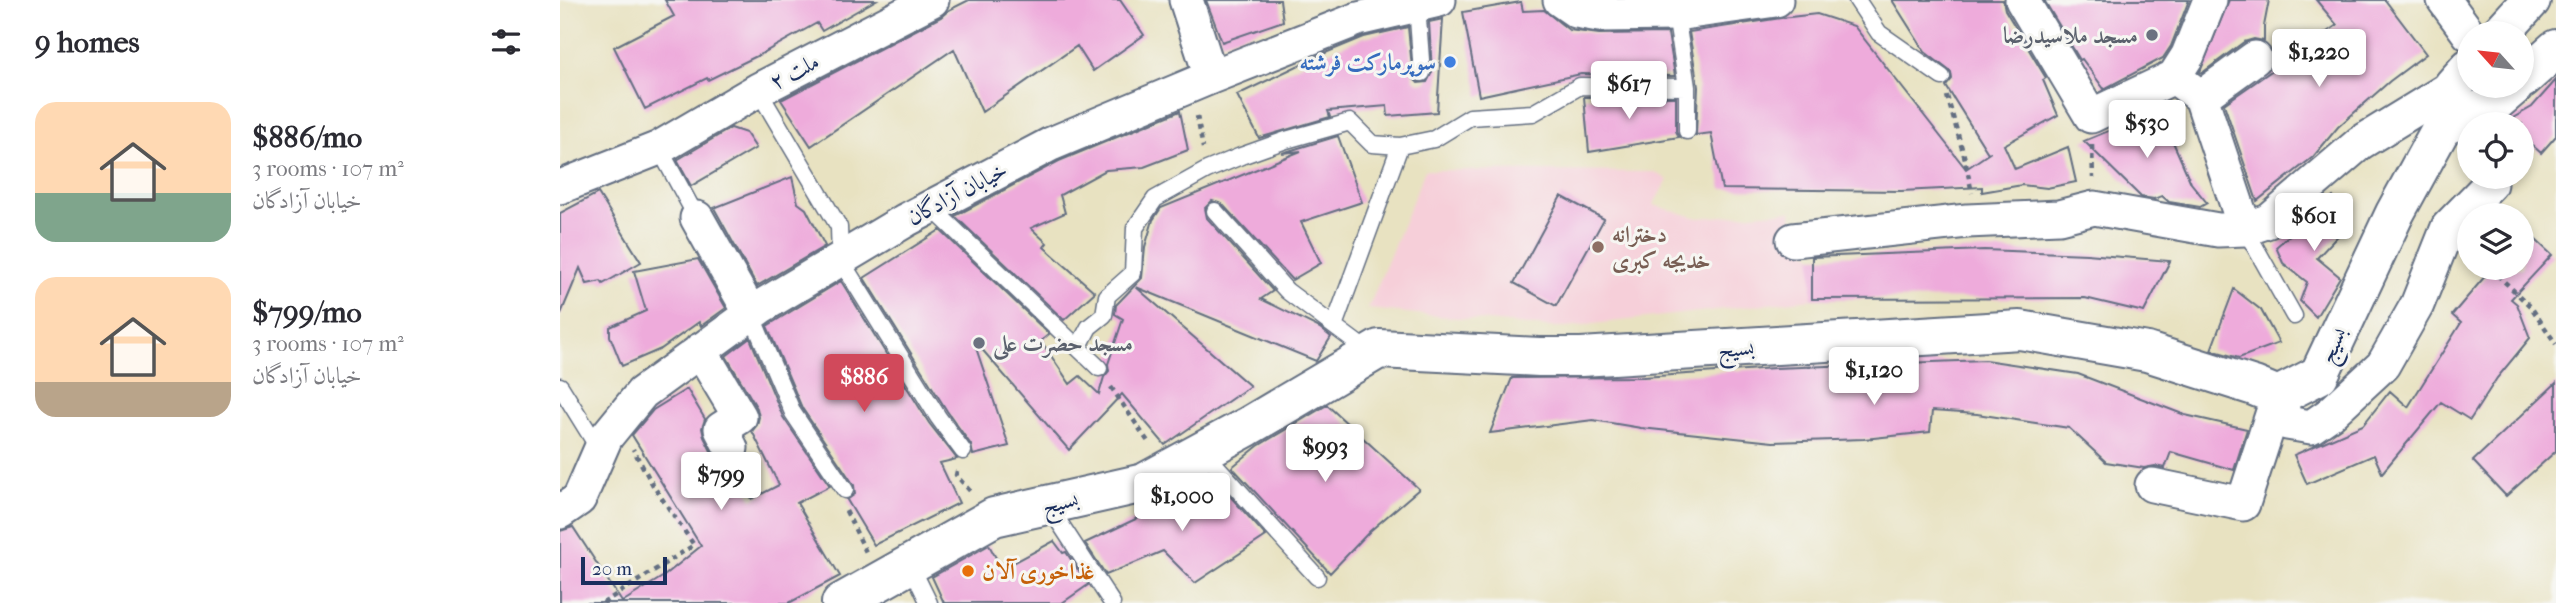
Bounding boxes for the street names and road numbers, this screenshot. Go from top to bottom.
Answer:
street label: ملت ۲ [765,48,824,95]
street label: خیابان آزادگان [902,155,1012,231]
street label: بسیج [2313,323,2359,370]
street label: بسیج [1717,334,1756,370]
street label: بسیج [1039,485,1083,527]

